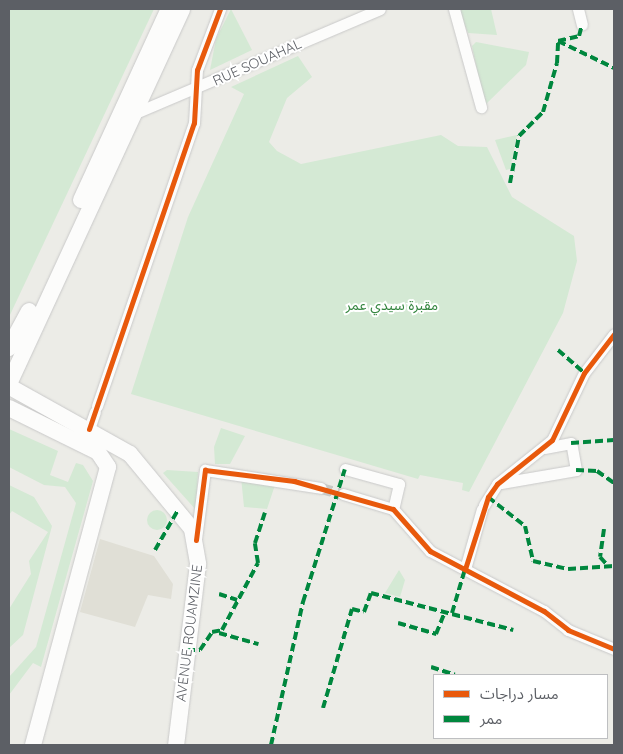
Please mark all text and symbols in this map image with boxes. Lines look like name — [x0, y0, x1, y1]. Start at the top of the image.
street label: RUE SOUAHAL — [210, 35, 304, 89]
park label: مقبرة سيدي عمر — [346, 297, 438, 313]
street label: AVENUE ROUAMZINE — [172, 563, 206, 703]
legend — [433, 674, 608, 739]
text: مسار دراجات — [480, 684, 559, 703]
text: ممر — [480, 709, 503, 728]

